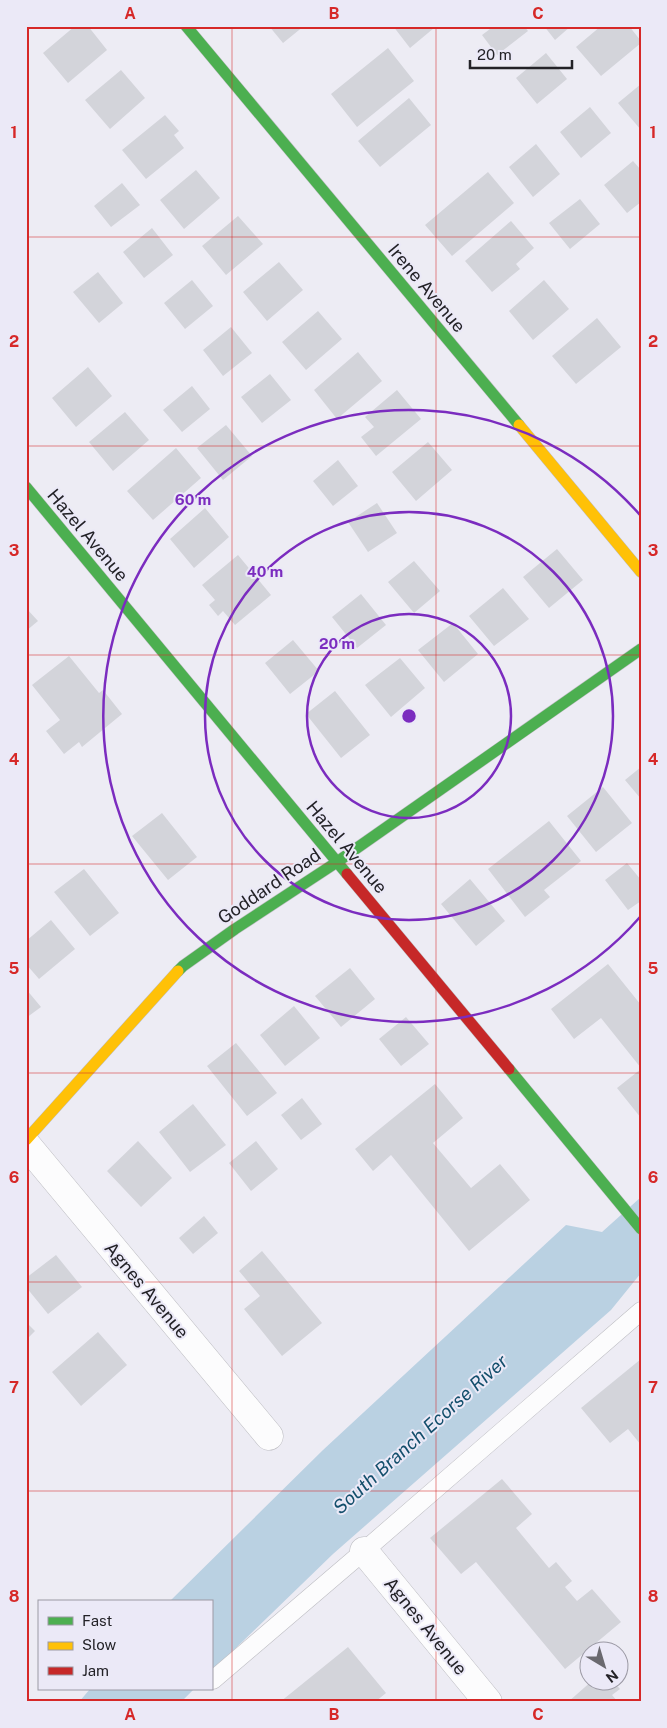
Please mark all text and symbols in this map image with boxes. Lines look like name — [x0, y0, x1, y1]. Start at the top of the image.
text: A — [124, 4, 136, 23]
text: B — [329, 4, 340, 23]
text: C — [532, 4, 544, 23]
scale bar — [470, 38, 572, 70]
text: 20 m — [477, 46, 512, 63]
text: 1 — [11, 123, 17, 142]
text: 1 — [650, 123, 656, 142]
street label: Irene Avenue — [384, 240, 470, 336]
text: 2 — [9, 332, 19, 351]
text: 2 — [648, 332, 658, 351]
street label: Hazel Avenue — [43, 485, 133, 585]
text: 60 m — [175, 491, 211, 508]
text: 3 — [9, 541, 19, 560]
text: 3 — [648, 541, 658, 560]
text: 40 m — [247, 563, 283, 580]
text: 20 m — [319, 635, 355, 652]
centre of rings — [400, 707, 418, 725]
text: 4 — [9, 750, 20, 769]
text: 4 — [648, 750, 659, 769]
street label: Hazel Avenue — [302, 797, 392, 897]
street label: Goddard Road — [214, 844, 324, 928]
text: 5 — [9, 959, 20, 978]
text: 5 — [648, 959, 659, 978]
text: 6 — [9, 1168, 19, 1187]
text: 6 — [648, 1168, 658, 1187]
street label: Agnes Avenue — [101, 1237, 193, 1343]
water label: South Branch Ecorse River — [328, 1349, 512, 1518]
text: 7 — [9, 1378, 19, 1397]
text: 7 — [648, 1378, 658, 1397]
street label: Agnes Avenue — [380, 1573, 472, 1679]
text: 8 — [9, 1587, 20, 1606]
text: 8 — [648, 1587, 659, 1606]
legend — [38, 1600, 212, 1690]
text: Fast — [82, 1612, 112, 1629]
text: Slow — [82, 1636, 117, 1653]
north arrow — [580, 1640, 630, 1690]
text: Jam — [82, 1662, 109, 1679]
text: N — [603, 1667, 621, 1686]
text: A — [124, 1705, 136, 1724]
text: B — [329, 1705, 340, 1724]
text: C — [532, 1705, 544, 1724]

